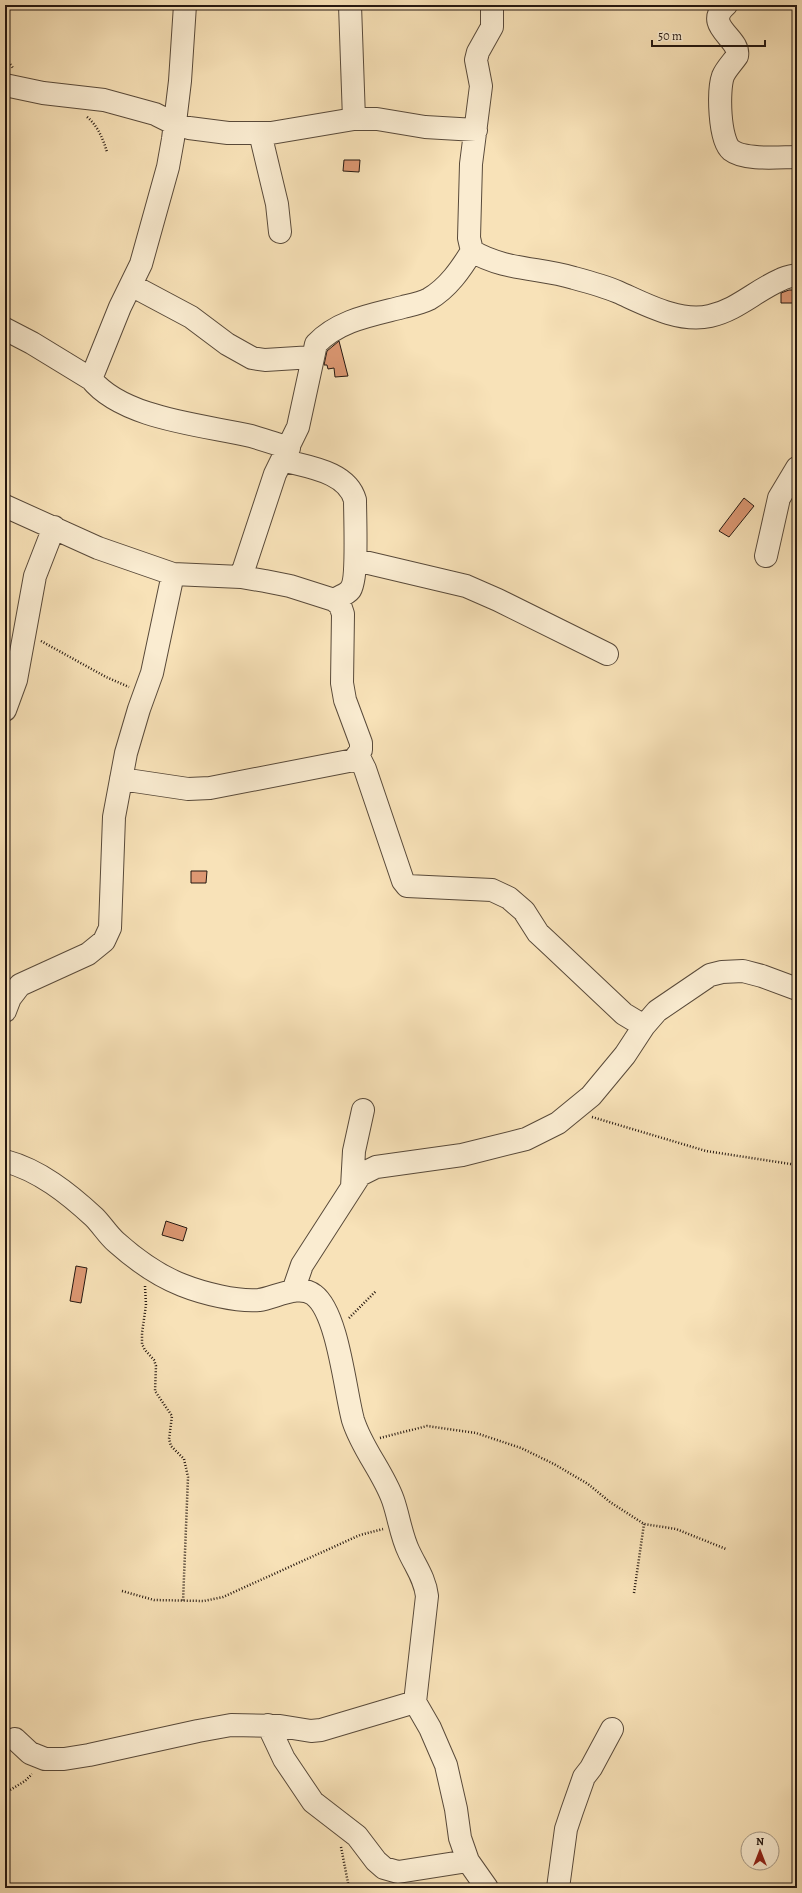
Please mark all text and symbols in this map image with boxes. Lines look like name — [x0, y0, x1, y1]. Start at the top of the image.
scale bar — [652, 22, 765, 48]
text: 50 m — [658, 28, 682, 44]
north arrow — [740, 1831, 780, 1871]
text: N — [756, 1834, 764, 1849]

